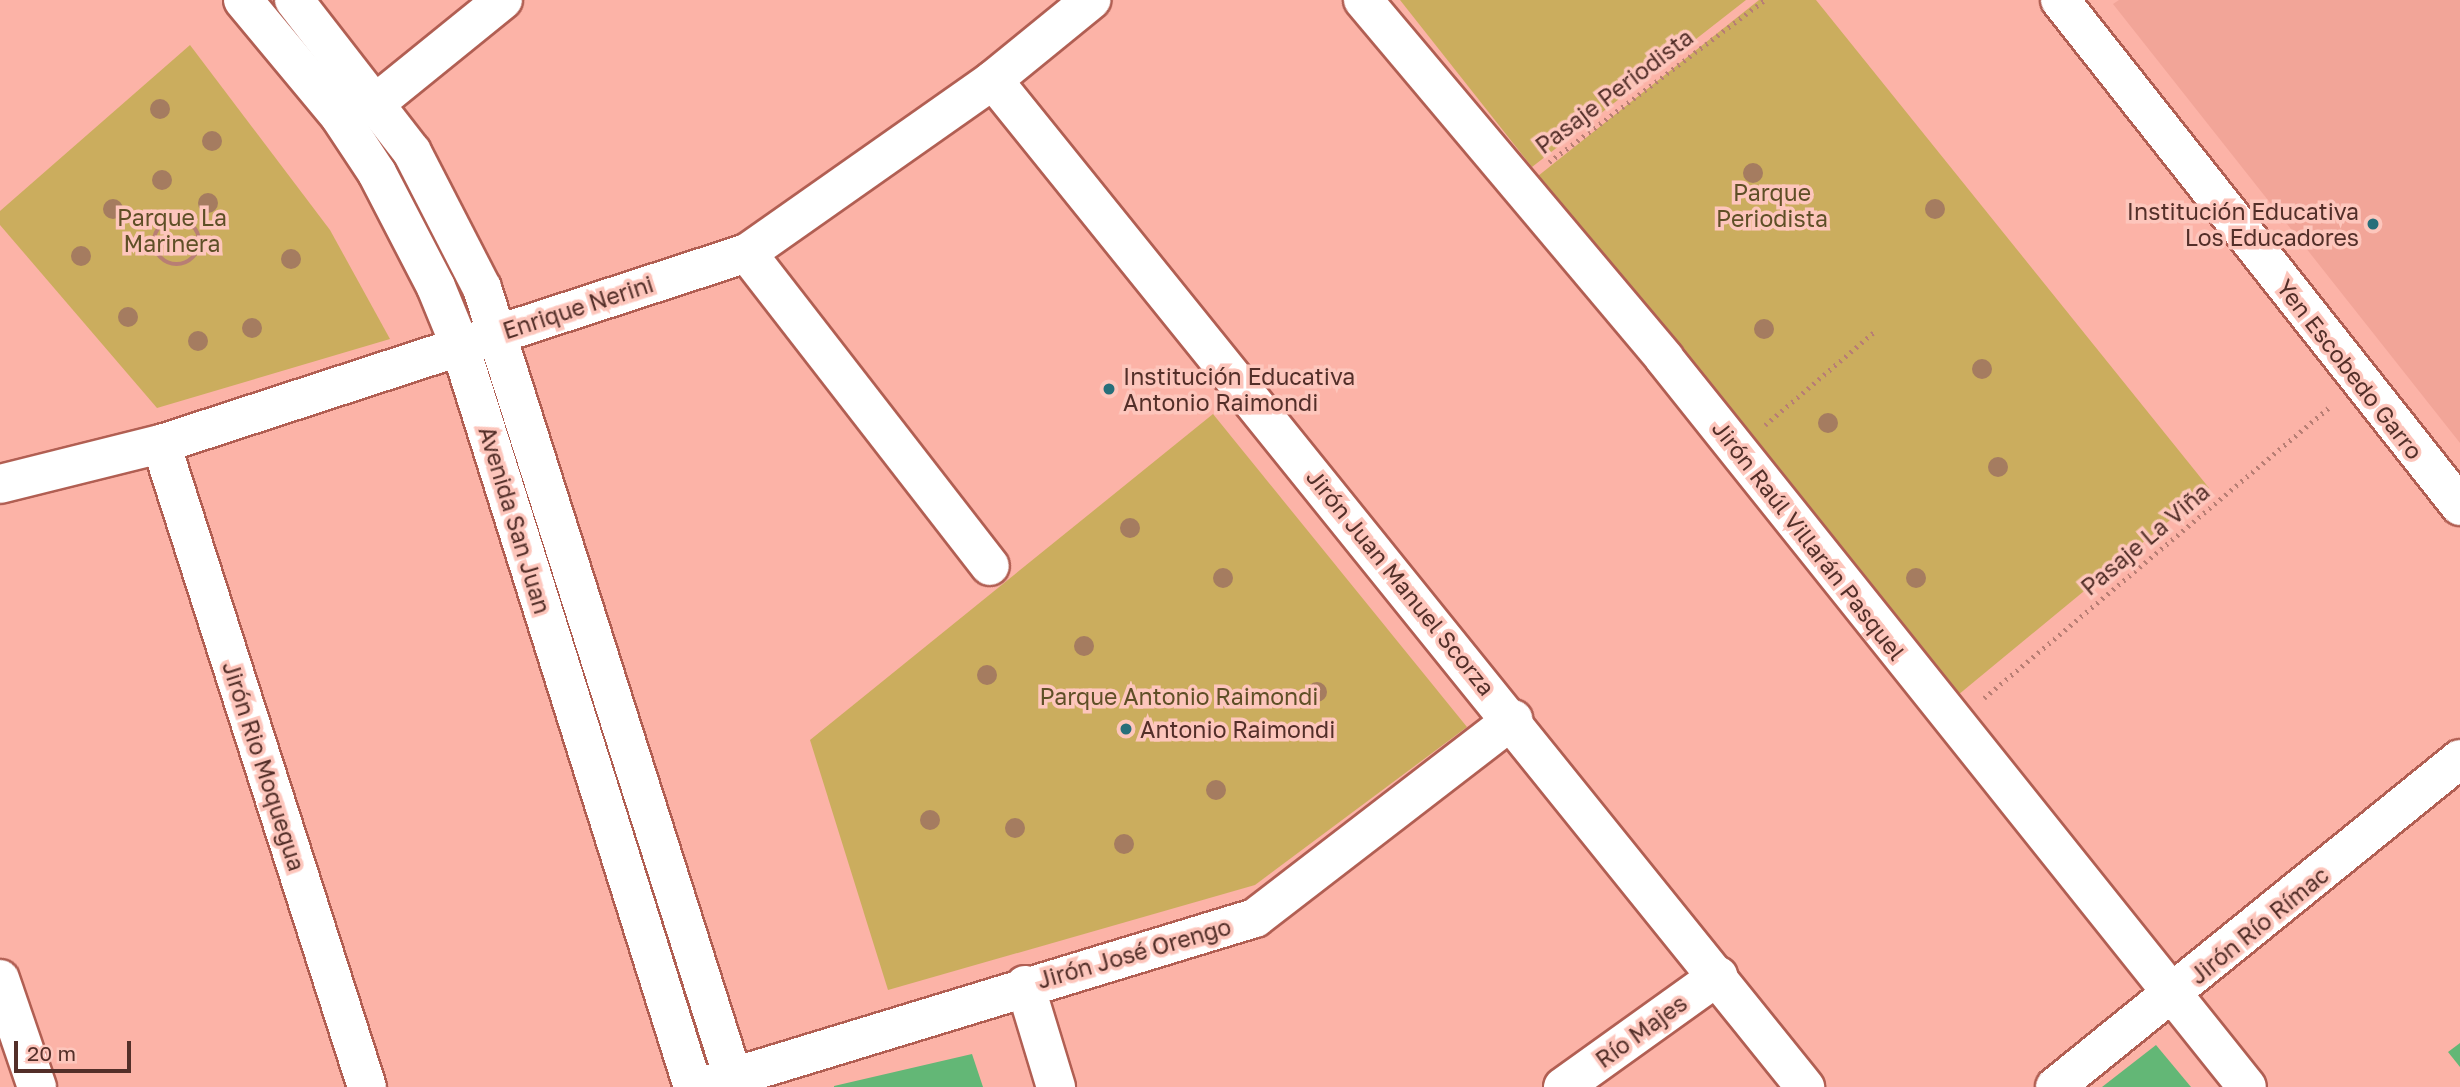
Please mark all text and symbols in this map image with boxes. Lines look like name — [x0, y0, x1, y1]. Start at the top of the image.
street label: Pasaje Periodista — [1530, 23, 1698, 159]
park label: Parque Periodista — [1716, 178, 1828, 232]
place label: Institución Educativa Los Educadores — [2127, 197, 2359, 251]
park label: Parque La Marinera — [117, 203, 227, 257]
marker: Institución Educativa Los Educadores — [2365, 216, 2381, 232]
street label: Enrique Nerini — [499, 270, 657, 344]
street label: Yen Escobedo Garro — [2271, 274, 2429, 464]
place label: Institución Educativa Antonio Raimondi — [1123, 362, 1355, 416]
marker: Institución Educativa Antonio Raimondi — [1101, 381, 1117, 397]
street label: Jirón Raúl Villarán Pasquel — [1707, 415, 1911, 665]
street label: Avenida San Juan — [473, 423, 557, 617]
street label: Jirón Juan Manuel Scorza — [1301, 463, 1501, 701]
street label: Pasaje La Viña — [2075, 477, 2215, 601]
street label: Jirón Rio Moquegua — [217, 658, 311, 874]
park label: Parque Antonio Raimondi — [1039, 682, 1319, 710]
place label: Antonio Raimondi — [1140, 715, 1335, 743]
marker: Antonio Raimondi — [1118, 721, 1134, 737]
street label: Jirón Río Rímac — [2184, 861, 2334, 989]
street label: Jirón José Orengo — [1034, 912, 1234, 994]
street label: Río Majes — [1590, 989, 1692, 1073]
scale bar — [18, 1028, 135, 1072]
text: 20 m — [27, 1040, 76, 1066]

